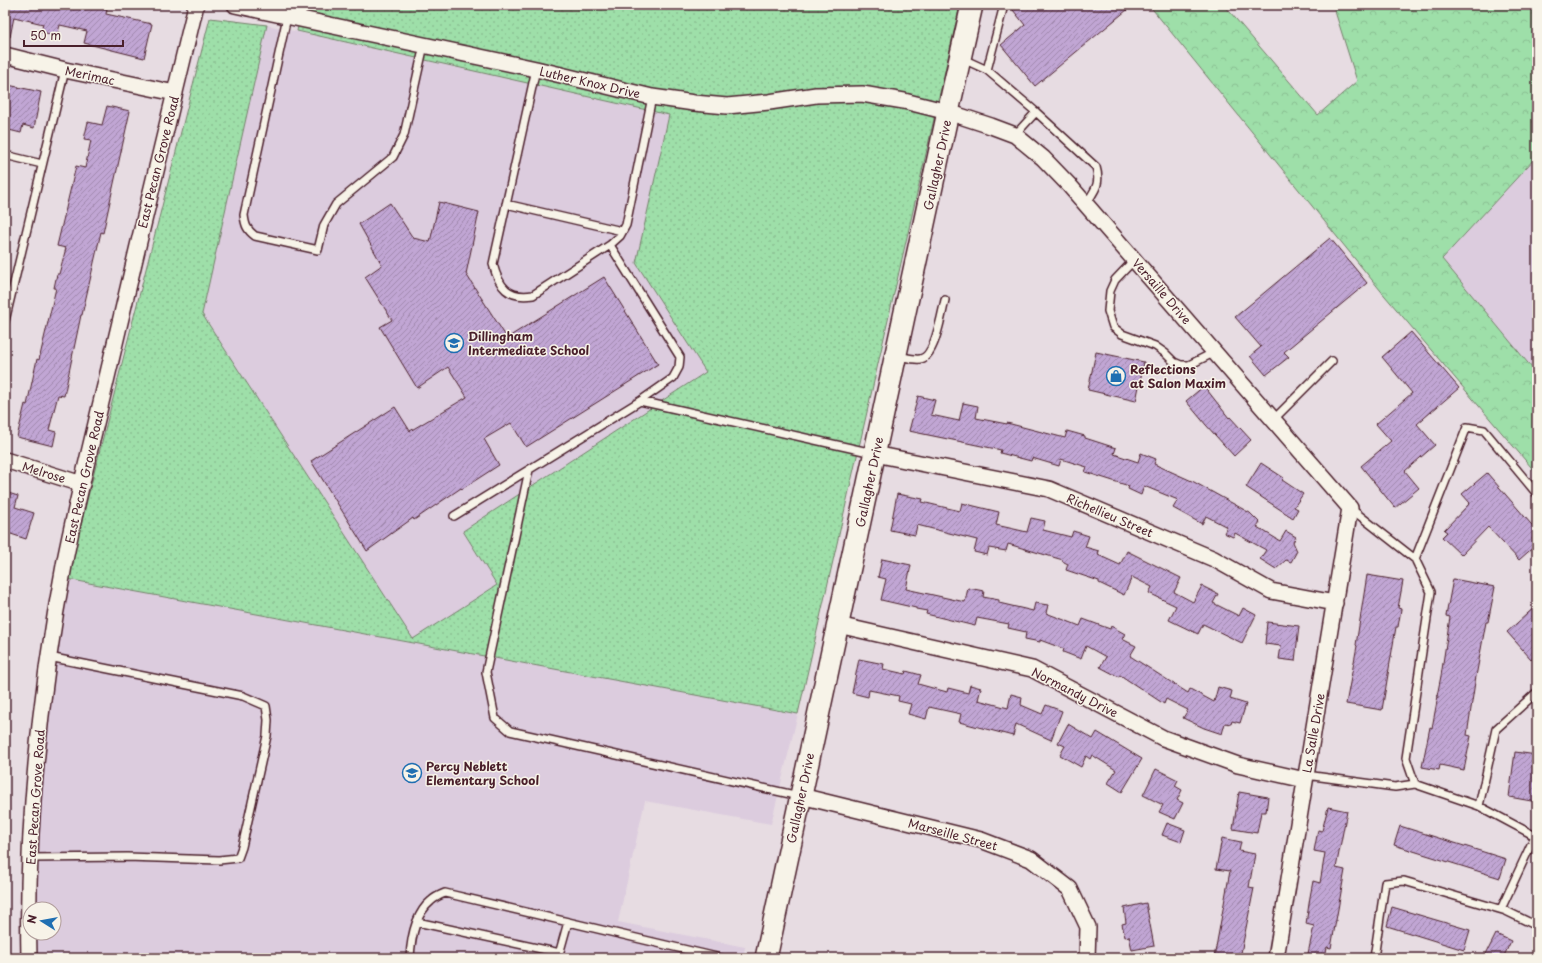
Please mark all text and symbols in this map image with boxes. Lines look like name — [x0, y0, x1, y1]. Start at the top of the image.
scale bar — [24, 22, 123, 48]
text: 50 m — [30, 26, 61, 44]
street label: Merimac — [63, 61, 117, 89]
street label: Luther Knox Drive — [538, 62, 642, 102]
street label: East Pecan Grove Road — [133, 94, 183, 230]
street label: Gallagher Drive — [919, 118, 955, 212]
street label: Versaille Drive — [1128, 254, 1196, 328]
place label: Dillingham Intermediate School — [468, 327, 590, 359]
school or university icon: Dillingham Intermediate School — [443, 332, 465, 354]
place label: Reflections at Salon Maxim — [1130, 360, 1226, 392]
shop icon: Reflections at Salon Maxim — [1105, 365, 1127, 387]
street label: East Pecan Grove Road — [60, 409, 108, 545]
street label: Gallagher Drive — [851, 435, 887, 529]
street label: Melrose — [20, 457, 68, 487]
street label: Richellieu Street — [1064, 489, 1156, 541]
street label: Normandy Drive — [1029, 662, 1121, 722]
street label: La Salle Drive — [1297, 692, 1329, 774]
street label: East Pecan Grove Road — [21, 729, 49, 865]
street label: Gallagher Drive — [782, 751, 818, 845]
place label: Percy Neblett Elementary School — [426, 757, 539, 789]
school or university icon: Percy Neblett Elementary School — [401, 762, 423, 784]
street label: Marseille Street — [906, 813, 1000, 855]
north arrow — [22, 901, 62, 941]
text: N — [23, 913, 41, 925]

